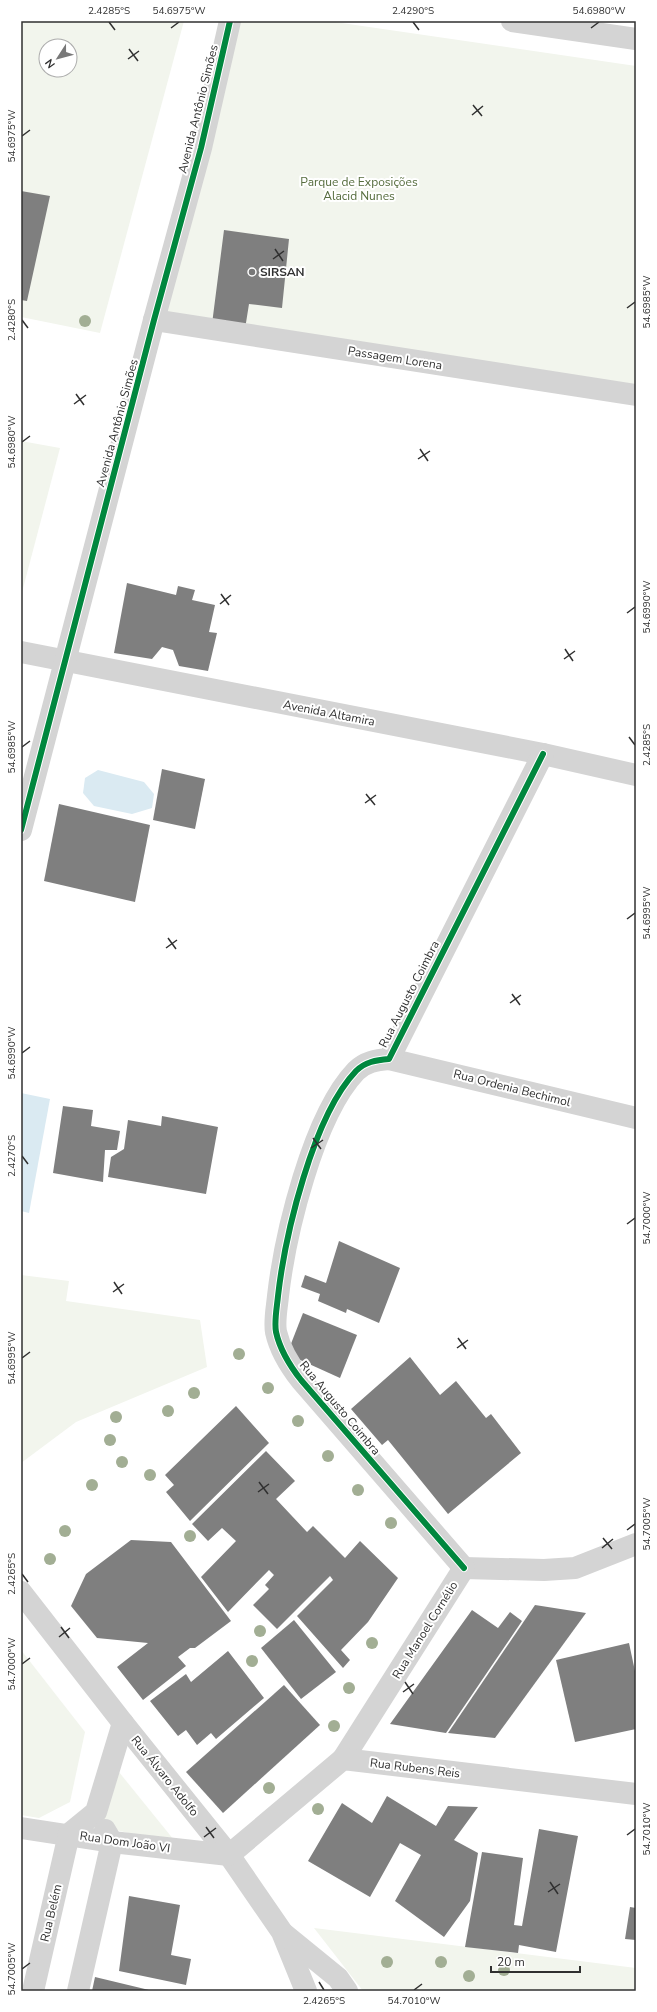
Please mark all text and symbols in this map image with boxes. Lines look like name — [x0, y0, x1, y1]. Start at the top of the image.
text: 2.4285°S — [88, 4, 130, 18]
text: 54.6975°W — [152, 4, 206, 18]
text: 2.4290°S — [392, 4, 434, 18]
text: 54.6980°W — [572, 4, 626, 18]
north arrow — [38, 38, 78, 78]
street label: Avenida Antônio Simões — [174, 43, 222, 175]
text: N — [42, 56, 59, 71]
text: 54.6975°W — [5, 109, 19, 163]
park label: Parque de Exposições Alacid Nunes — [300, 174, 418, 204]
place label: SIRSAN — [260, 264, 305, 280]
marker: SIRSAN — [247, 267, 257, 277]
text: 54.6985°W — [640, 275, 654, 329]
text: 2.4280°S — [5, 299, 19, 341]
street label: Passagem Lorena — [347, 343, 443, 373]
street label: Avenida Antônio Simões — [92, 357, 142, 489]
text: 54.6980°W — [5, 415, 19, 469]
text: 54.6990°W — [640, 580, 654, 634]
street label: Avenida Altamira — [282, 696, 376, 730]
text: 54.6985°W — [5, 720, 19, 774]
text: 2.4285°S — [640, 724, 654, 766]
text: 54.6995°W — [640, 886, 654, 940]
street label: Rua Augusto Coimbra — [375, 938, 443, 1050]
text: 54.6990°W — [5, 1026, 19, 1080]
street label: Rua Ordenia Bechimol — [452, 1066, 573, 1110]
text: 2.4270°S — [5, 1135, 19, 1177]
text: 54.7000°W — [640, 1191, 654, 1245]
text: 54.6995°W — [5, 1331, 19, 1385]
street label: Rua Augusto Coimbra — [296, 1358, 384, 1458]
text: 54.7005°W — [640, 1497, 654, 1551]
text: 2.4265°S — [5, 1553, 19, 1595]
street label: Rua Manoel Cornélio — [388, 1578, 462, 1682]
text: 54.7000°W — [5, 1637, 19, 1691]
street label: Rua Álvaro Adolfo — [128, 1732, 203, 1820]
street label: Rua Rubens Reis — [369, 1755, 461, 1782]
text: 54.7010°W — [640, 1802, 654, 1856]
street label: Rua Dom João VI — [79, 1828, 171, 1856]
street label: Rua Belém — [37, 1883, 65, 1943]
text: 54.7005°W — [5, 1942, 19, 1996]
scale bar — [491, 1948, 580, 1974]
text: 20 m — [497, 1954, 525, 1970]
text: 2.4265°S — [303, 1994, 345, 2008]
text: 54.7010°W — [387, 1994, 441, 2008]

